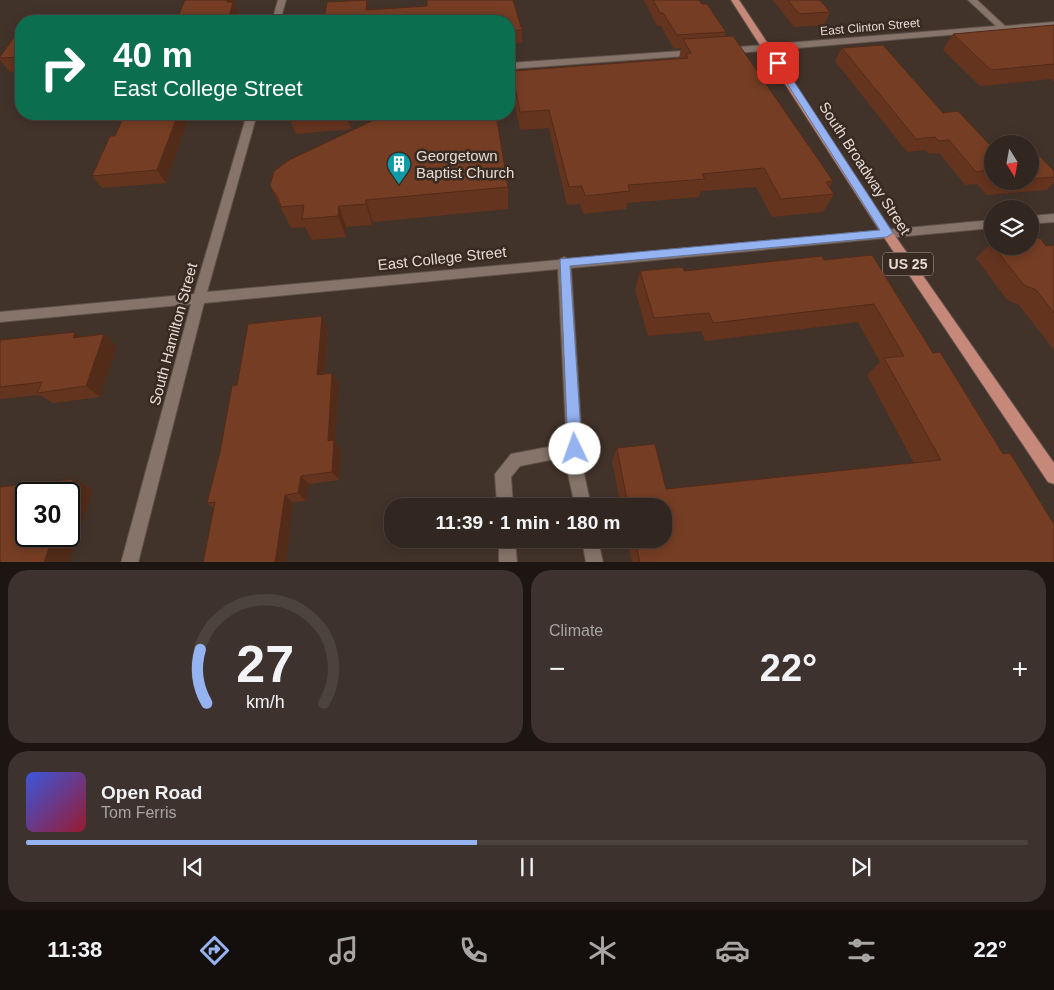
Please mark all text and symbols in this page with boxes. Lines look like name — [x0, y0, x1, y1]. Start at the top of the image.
street label: East Clinton Street — [820, 16, 921, 38]
icon: right — [30, 35, 95, 100]
text: 40 m — [113, 35, 193, 74]
pin — [757, 42, 799, 84]
icon: arrive — [764, 49, 792, 77]
text: East College Street — [113, 76, 303, 101]
street label: South Broadway Street — [816, 99, 915, 238]
north arrow — [984, 135, 1039, 190]
map controls — [984, 135, 1039, 255]
place label: Georgetown Baptist Church — [416, 147, 514, 181]
building icon: Georgetown Baptist Church — [386, 151, 412, 185]
button: layers — [984, 200, 1039, 255]
street label: East College Street — [377, 243, 508, 273]
road number: US 25 — [883, 252, 933, 276]
street label: South Hamilton Street — [146, 260, 200, 407]
position arrow — [548, 422, 600, 474]
speed limit sign: 30 — [15, 482, 80, 547]
text: 11:39 · 1 min · 180 m — [436, 512, 620, 533]
text: Climate — [549, 622, 603, 639]
text: 27 — [237, 635, 294, 693]
text: 22° — [760, 647, 817, 689]
text: − — [549, 653, 565, 684]
text: + — [1012, 653, 1028, 684]
text: km/h — [246, 692, 285, 712]
text: Open Road — [101, 782, 202, 803]
text: Tom Ferris — [101, 804, 177, 821]
icon: previous — [179, 853, 207, 881]
icon: pause — [513, 853, 541, 881]
icon: next — [847, 853, 875, 881]
icon: directions — [197, 933, 232, 968]
icon: music — [326, 933, 361, 968]
icon: phone — [456, 933, 491, 968]
icon: climate — [585, 933, 620, 968]
icon: car — [715, 933, 750, 968]
icon: filters — [844, 933, 879, 968]
text: 11:38 — [47, 937, 102, 962]
text: 22° — [973, 937, 1007, 962]

